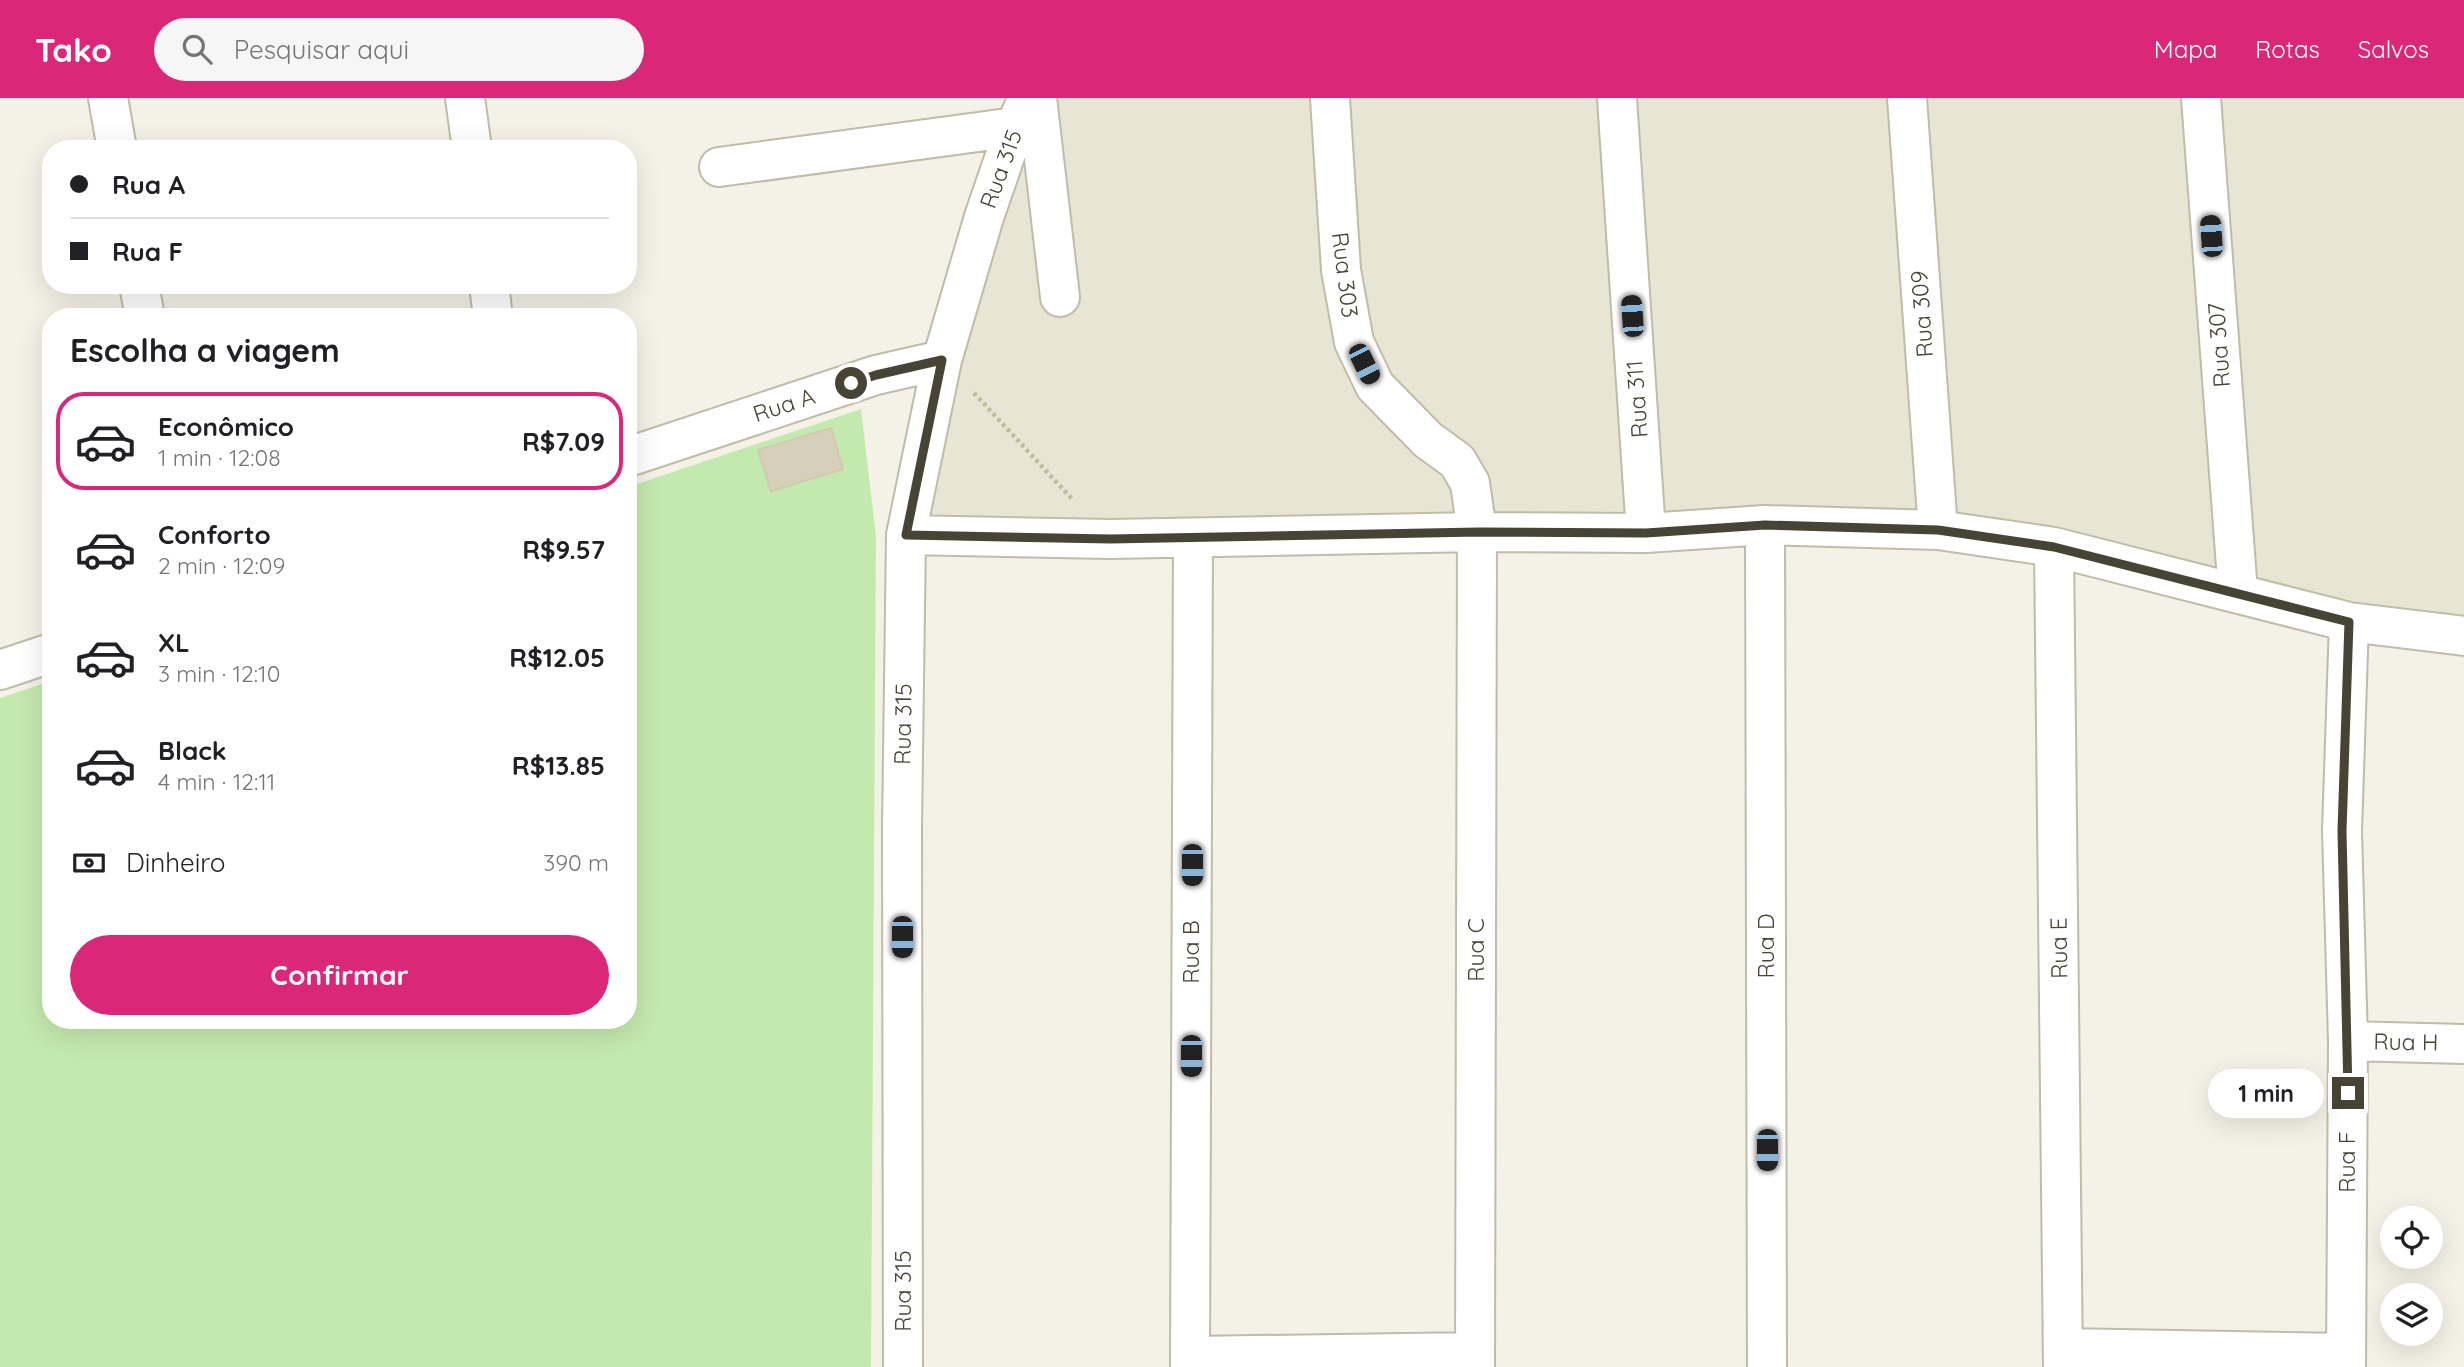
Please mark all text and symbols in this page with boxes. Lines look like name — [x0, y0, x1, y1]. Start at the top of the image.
search box — [154, 18, 644, 81]
text: Tako — [35, 29, 112, 70]
icon: search — [178, 30, 216, 68]
text: Pesquisar aqui — [234, 33, 409, 66]
text: Mapa — [2154, 34, 2217, 64]
text: Rotas — [2255, 34, 2320, 64]
text: Salvos — [2358, 34, 2429, 64]
street label: Rua 315 — [973, 126, 1028, 212]
text: Rua A — [112, 168, 185, 201]
car — [2200, 214, 2223, 258]
street label: Rua 303 — [1326, 230, 1365, 320]
text: Rua F — [112, 235, 183, 268]
street label: Rua 309 — [1904, 270, 1939, 358]
car — [1621, 294, 1644, 338]
street label: Rua 307 — [2201, 302, 2236, 388]
text: Escolha a viagem — [70, 330, 340, 370]
car — [1346, 341, 1383, 387]
street label: Rua 311 — [1619, 359, 1654, 439]
route start — [835, 367, 867, 399]
street label: Rua A — [749, 381, 819, 428]
icon: car — [74, 410, 137, 473]
text: Econômico — [158, 410, 294, 443]
text: R$7.09 — [522, 425, 605, 458]
text: 1 min · 12:08 — [158, 443, 281, 472]
icon: car — [74, 518, 137, 581]
text: Conforto — [158, 518, 271, 551]
text: R$9.57 — [522, 533, 605, 566]
text: 2 min · 12:09 — [158, 551, 285, 580]
icon: car — [74, 626, 137, 689]
text: XL — [158, 626, 190, 659]
text: R$12.05 — [509, 641, 605, 674]
text: 3 min · 12:10 — [158, 659, 280, 688]
street label: Rua 315 — [887, 683, 918, 765]
icon: car — [74, 734, 137, 797]
text: Black — [158, 734, 227, 767]
text: R$13.85 — [512, 749, 605, 782]
text: 4 min · 12:11 — [158, 767, 275, 796]
icon: cash — [70, 844, 108, 882]
car — [1182, 844, 1203, 886]
text: Dinheiro — [126, 846, 225, 879]
text: 390 m — [543, 848, 609, 877]
street label: Rua D — [1751, 913, 1780, 979]
car — [892, 916, 913, 958]
street label: Rua E — [2043, 917, 2074, 979]
street label: Rua C — [1461, 918, 1490, 982]
street label: Rua B — [1176, 920, 1205, 984]
button: Confirmar — [70, 935, 609, 1015]
street label: Rua H — [2373, 1026, 2439, 1057]
car — [1181, 1035, 1202, 1077]
callout: 1 min — [2208, 1068, 2324, 1118]
route end — [2332, 1077, 2364, 1109]
text: 1 min — [2238, 1079, 2294, 1108]
car — [1757, 1129, 1778, 1171]
street label: Rua F — [2332, 1131, 2361, 1193]
map controls — [2380, 1206, 2443, 1346]
button: locate — [2380, 1206, 2443, 1269]
street label: Rua 315 — [888, 1250, 917, 1332]
button: layers — [2380, 1283, 2443, 1346]

